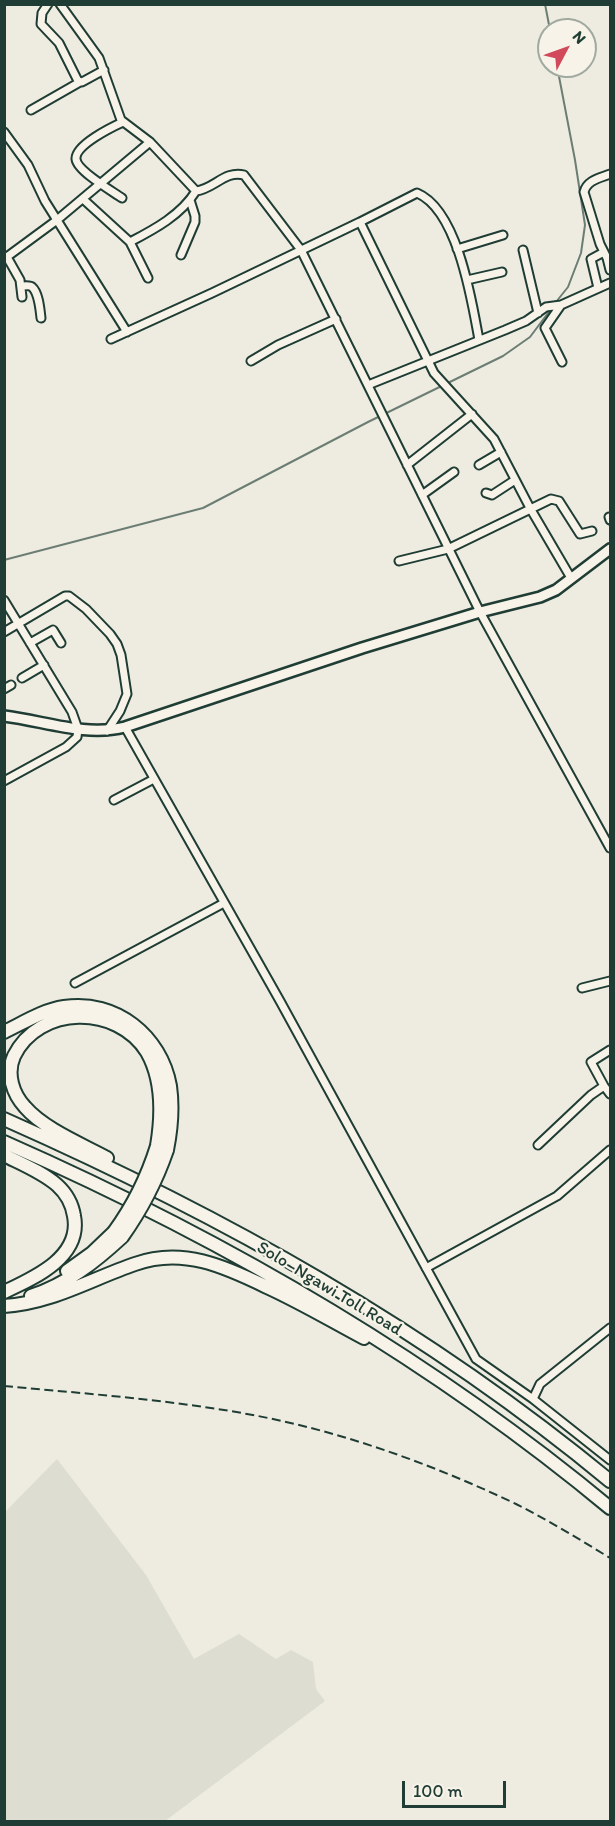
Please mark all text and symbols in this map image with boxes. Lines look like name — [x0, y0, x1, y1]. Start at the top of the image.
north arrow — [537, 18, 597, 78]
text: N — [569, 27, 590, 47]
street label: Solo–Ngawi Toll Road — [252, 1237, 406, 1341]
scale bar — [405, 1769, 508, 1807]
text: 100 m — [413, 1780, 463, 1802]

